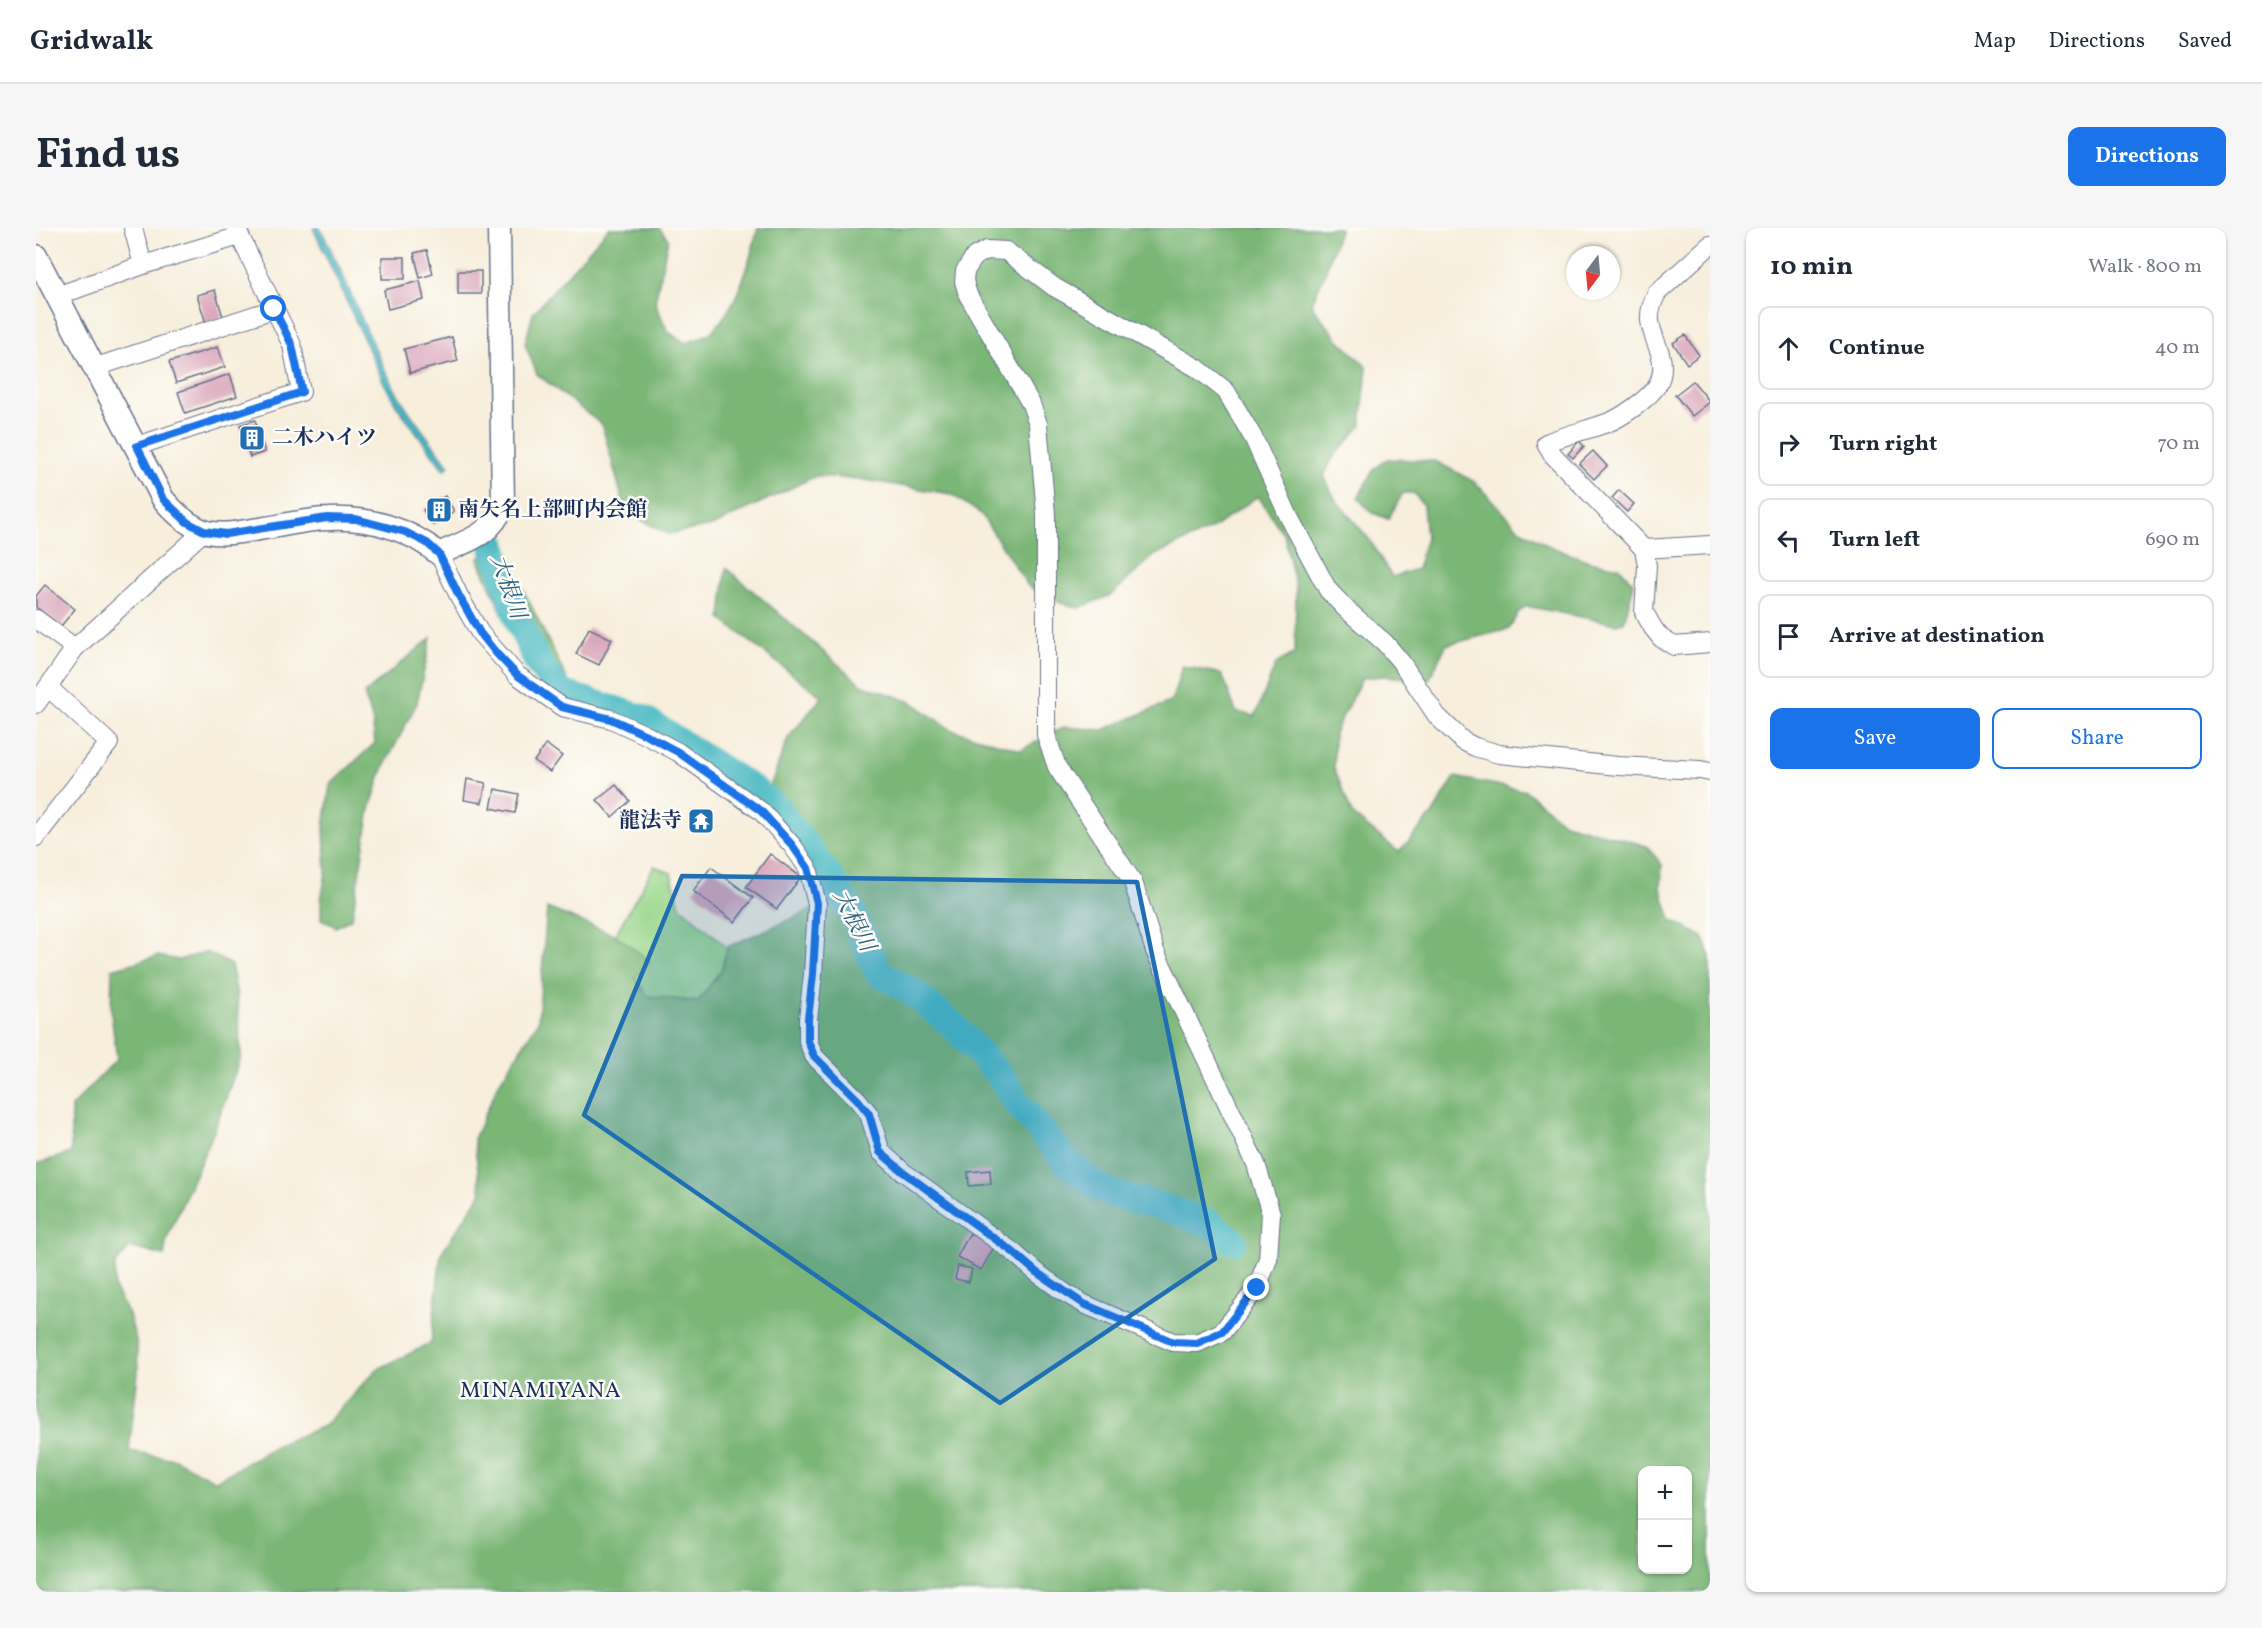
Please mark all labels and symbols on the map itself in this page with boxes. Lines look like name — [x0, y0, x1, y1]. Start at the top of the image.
north arrow — [1566, 246, 1620, 300]
route start — [260, 295, 286, 321]
building icon: 二木ハイツ — [237, 423, 267, 453]
place label: 二木ハイツ — [272, 424, 377, 453]
building icon: 南矢名上部町内会館 — [424, 495, 454, 525]
place label: 南矢名上部町内会館 — [458, 496, 647, 525]
water label: 大根川 — [482, 551, 533, 625]
temple icon: 龍法寺 — [686, 806, 716, 836]
place label: 龍法寺 — [619, 807, 682, 836]
water label: 大根川 — [824, 885, 883, 959]
route end — [1243, 1274, 1269, 1300]
district label: MINAMIYANA — [460, 1376, 622, 1407]

